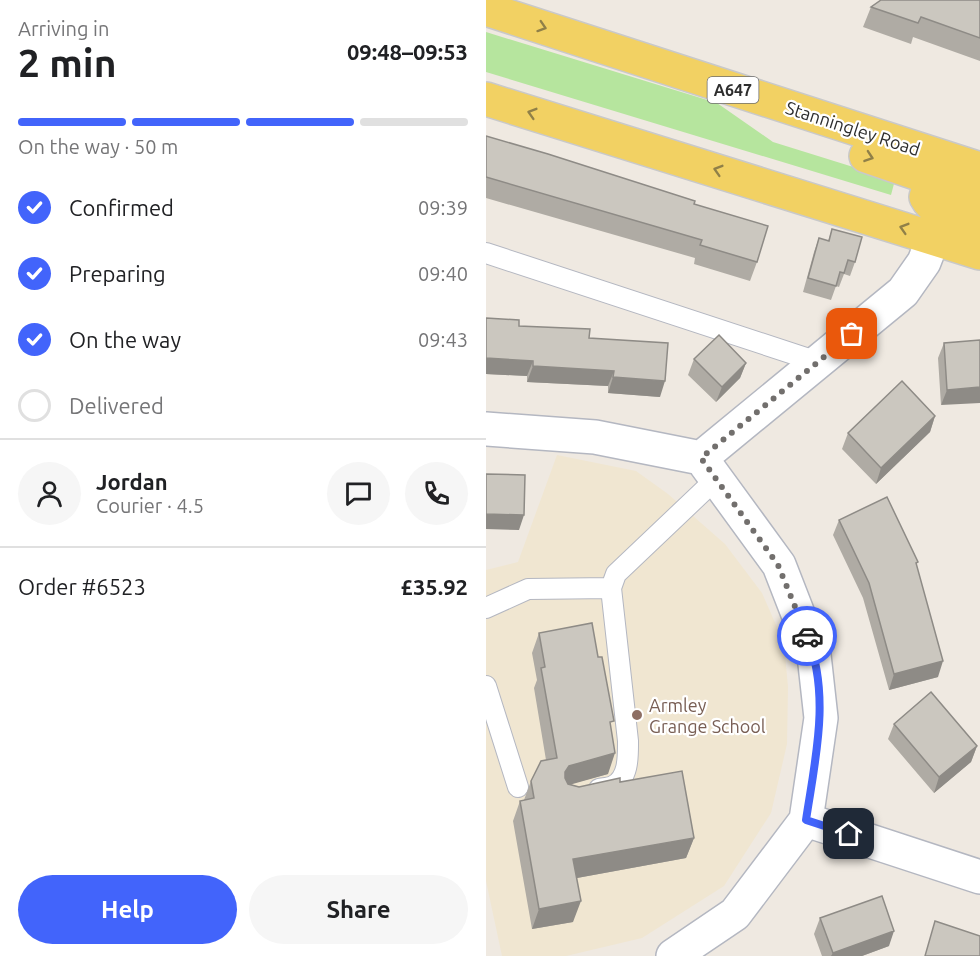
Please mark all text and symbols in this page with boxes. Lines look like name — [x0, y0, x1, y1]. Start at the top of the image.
text: Arriving in — [18, 17, 109, 40]
one-way arrow — [536, 20, 547, 32]
text: 09:48–09:53 — [347, 39, 468, 64]
text: 2 min — [18, 41, 117, 84]
road number: A647 — [708, 77, 758, 103]
street label: Stanningley Road — [783, 97, 923, 159]
one-way arrow — [527, 108, 538, 120]
text: On the way · 50 m — [18, 135, 178, 158]
one-way arrow — [863, 150, 874, 162]
one-way arrow — [713, 165, 724, 177]
icon: check — [18, 191, 51, 224]
text: Confirmed — [69, 195, 174, 220]
text: 09:39 — [418, 196, 468, 219]
one-way arrow — [899, 223, 910, 235]
icon: check — [18, 257, 51, 290]
text: Preparing — [69, 261, 166, 286]
text: 09:40 — [418, 262, 468, 285]
pin — [826, 308, 877, 359]
icon: bag — [835, 317, 868, 350]
icon: check — [18, 323, 51, 356]
text: On the way — [69, 327, 181, 352]
text: 09:43 — [418, 328, 468, 351]
text: Delivered — [69, 393, 164, 418]
button: person — [18, 462, 81, 525]
button: chat — [327, 462, 390, 525]
button: phone — [405, 462, 468, 525]
text: Jordan — [96, 469, 168, 494]
text: Courier · 4.5 — [96, 494, 204, 517]
text: Order #6523 — [18, 574, 146, 599]
text: £35.92 — [401, 574, 468, 599]
courier — [777, 606, 837, 666]
icon: car — [791, 620, 824, 653]
place label: Armley Grange School — [649, 695, 766, 736]
marker: Armley Grange School — [630, 708, 644, 722]
pin — [823, 808, 874, 859]
icon: home — [832, 817, 865, 850]
button: Help — [18, 875, 237, 944]
button: Share — [249, 875, 468, 944]

